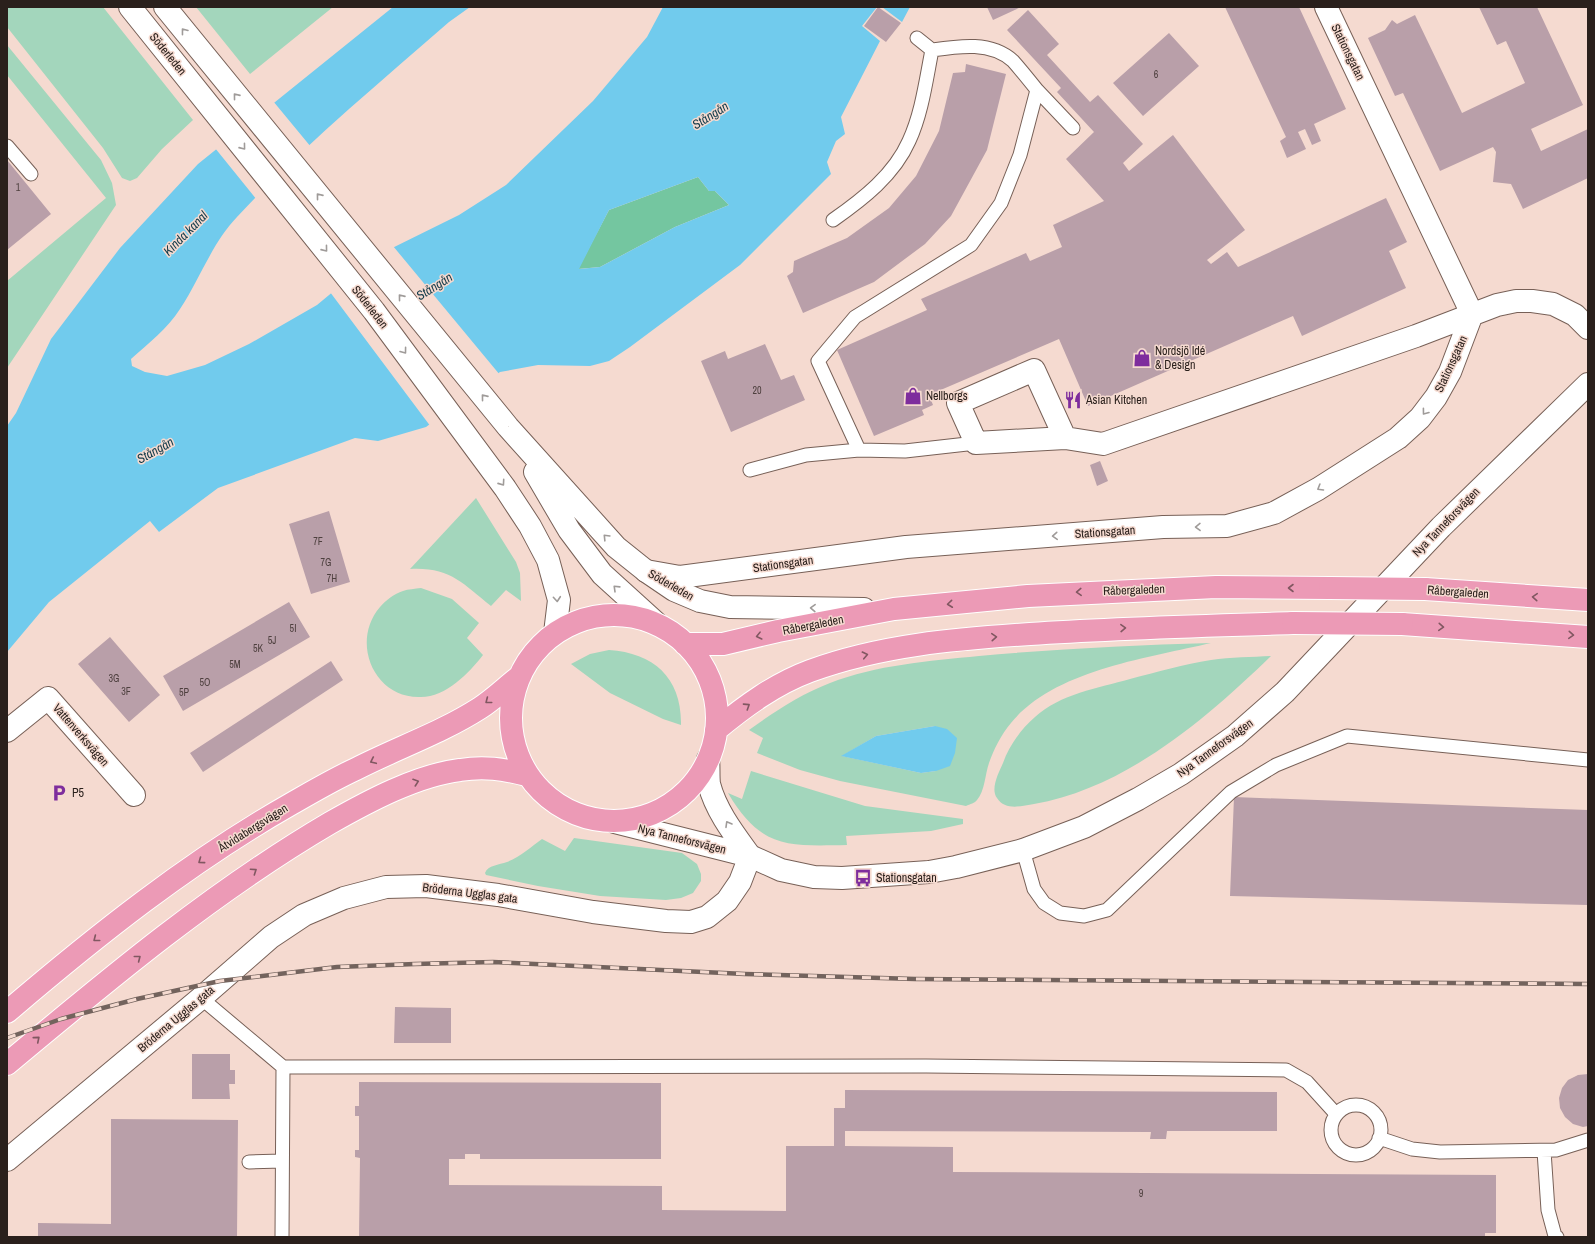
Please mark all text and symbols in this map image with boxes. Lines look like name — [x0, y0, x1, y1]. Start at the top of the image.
street label: Stationsgatan — [1327, 21, 1369, 83]
street label: Söderleden — [146, 29, 190, 79]
one-way arrow — [182, 29, 189, 36]
house number: 6 — [1154, 68, 1159, 81]
one-way arrow — [234, 93, 241, 100]
water label: Stångån — [689, 98, 732, 133]
one-way arrow — [239, 143, 246, 150]
house number: 1 — [16, 181, 21, 194]
one-way arrow — [316, 194, 323, 201]
water label: Kinda kanal — [159, 207, 212, 259]
one-way arrow — [320, 244, 327, 251]
water label: Stångån — [413, 269, 456, 304]
street label: Söderleden — [348, 282, 392, 332]
one-way arrow — [399, 294, 406, 301]
street label: Stationsgatan — [1431, 333, 1471, 395]
place label: Nordsjö Idé & Design — [1155, 343, 1205, 373]
one-way arrow — [400, 347, 407, 354]
shop icon: Nordsjö Idé & Design — [1132, 348, 1152, 368]
house number: 20 — [752, 384, 762, 397]
shop icon: Nellborgs — [903, 386, 923, 406]
place label: Nellborgs — [926, 388, 968, 404]
restaurant icon: Asian Kitchen — [1063, 390, 1083, 410]
place label: Asian Kitchen — [1085, 392, 1147, 408]
one-way arrow — [481, 395, 488, 402]
one-way arrow — [1423, 407, 1430, 414]
water label: Stångån — [134, 433, 177, 467]
one-way arrow — [497, 479, 505, 486]
one-way arrow — [1317, 483, 1324, 490]
street label: Nya Tanneforsvägen — [1409, 484, 1483, 560]
street label: Stationsgatan — [1074, 522, 1136, 542]
one-way arrow — [1195, 522, 1201, 531]
one-way arrow — [1052, 531, 1058, 540]
one-way arrow — [604, 534, 611, 541]
house number: 7F — [313, 535, 323, 548]
street label: Stationsgatan — [752, 552, 814, 576]
house number: 7G — [321, 556, 331, 569]
street label: Söderleden — [645, 565, 697, 605]
house number: 7H — [327, 572, 337, 585]
street label: Råbergaleden — [1103, 581, 1165, 599]
street label: Råbergaleden — [1427, 582, 1489, 602]
one-way arrow — [1288, 584, 1294, 592]
one-way arrow — [613, 585, 621, 593]
one-way arrow — [1076, 588, 1082, 597]
one-way arrow — [1532, 592, 1538, 601]
one-way arrow — [553, 595, 562, 602]
one-way arrow — [947, 599, 953, 608]
one-way arrow — [810, 604, 816, 613]
street label: Råbergaleden — [781, 611, 845, 639]
house number: 5I — [290, 622, 296, 635]
one-way arrow — [1438, 622, 1444, 631]
one-way arrow — [1120, 624, 1126, 632]
one-way arrow — [756, 631, 762, 639]
one-way arrow — [1568, 631, 1574, 640]
one-way arrow — [991, 632, 997, 641]
house number: 5J — [268, 634, 276, 647]
house number: 5K — [253, 642, 264, 655]
one-way arrow — [862, 651, 868, 659]
house number: 5M — [229, 658, 241, 671]
house number: 3G — [109, 672, 119, 685]
house number: 5O — [200, 676, 210, 689]
house number: 3F — [121, 685, 131, 698]
house number: 5P — [179, 686, 190, 699]
one-way arrow — [486, 697, 493, 704]
street label: Vattenverksvägen — [49, 700, 113, 770]
one-way arrow — [742, 704, 749, 711]
street label: Nya Tanneforsvägen — [1174, 715, 1256, 781]
one-way arrow — [370, 756, 377, 764]
one-way arrow — [412, 778, 419, 787]
parking icon: P5 — [49, 783, 69, 803]
place label: P5 — [72, 785, 85, 801]
street label: Åtvidabergsvägen — [214, 800, 291, 856]
street label: Nya Tanneforsvägen — [636, 820, 728, 858]
one-way arrow — [725, 821, 732, 828]
one-way arrow — [198, 856, 205, 863]
bus stop icon: Stationsgatan — [853, 868, 873, 888]
one-way arrow — [249, 869, 256, 876]
place label: Stationsgatan — [876, 870, 937, 886]
street label: Bröderna Ugglas gata — [422, 879, 519, 907]
one-way arrow — [94, 934, 101, 941]
one-way arrow — [134, 956, 141, 963]
street label: Bröderna Ugglas gata — [134, 982, 218, 1056]
one-way arrow — [32, 1037, 40, 1044]
house number: 9 — [1139, 1187, 1144, 1200]

